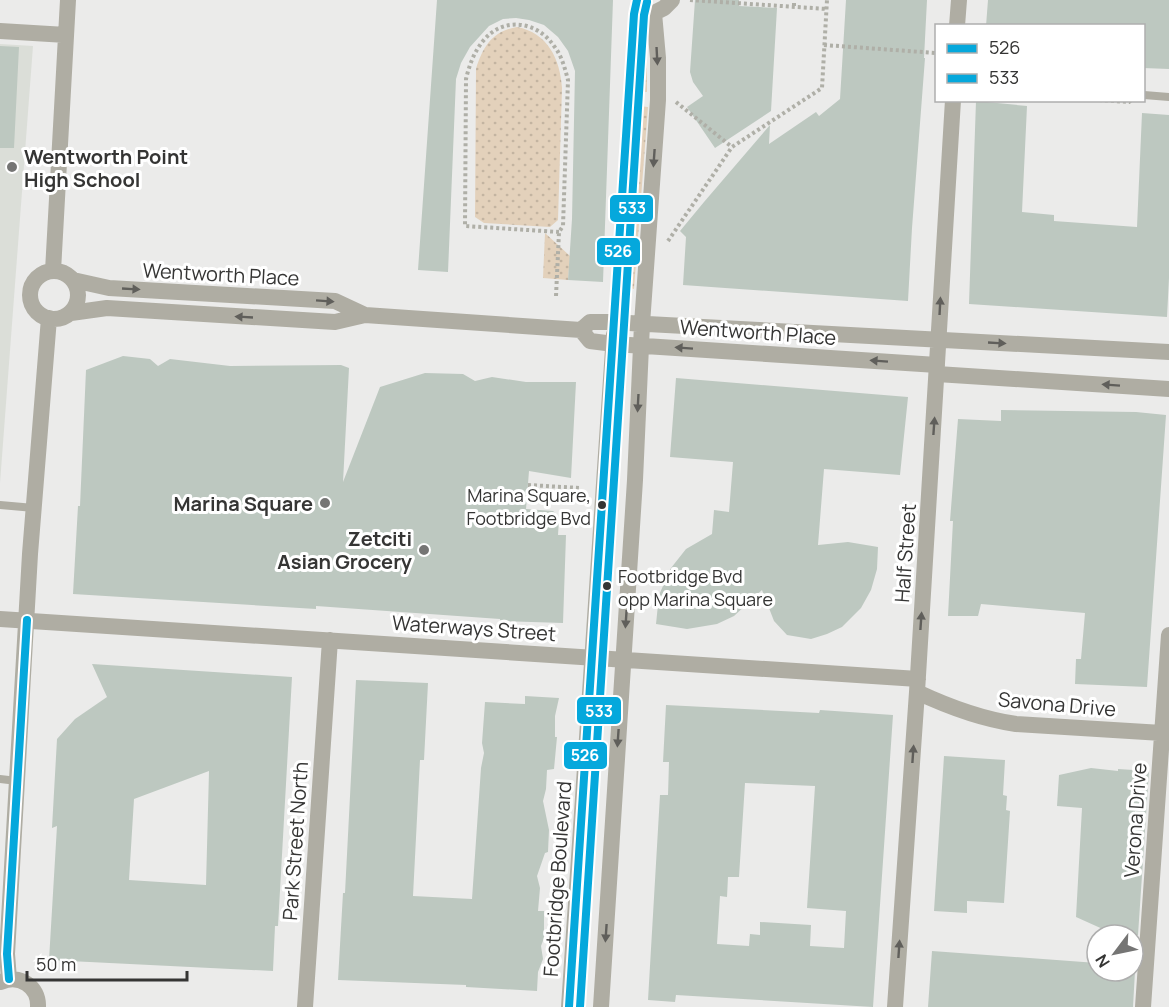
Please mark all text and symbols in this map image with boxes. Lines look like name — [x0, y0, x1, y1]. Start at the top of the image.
legend — [935, 24, 1145, 102]
text: 526 — [989, 35, 1020, 59]
one-way arrow — [653, 47, 662, 66]
text: 533 — [989, 65, 1019, 89]
place label: Wentworth Point High School — [24, 143, 188, 193]
one-way arrow — [649, 149, 659, 168]
marker: Wentworth Point High School — [5, 160, 19, 174]
line badge: 533 — [609, 194, 654, 223]
text: 533 — [618, 197, 646, 219]
line badge: 526 — [596, 237, 641, 266]
text: 526 — [604, 240, 632, 262]
street label: Wentworth Place — [142, 256, 300, 292]
one-way arrow — [121, 285, 140, 294]
one-way arrow — [316, 296, 335, 306]
one-way arrow — [936, 297, 945, 316]
one-way arrow — [235, 312, 254, 321]
street label: Wentworth Place — [679, 313, 837, 351]
one-way arrow — [987, 339, 1006, 348]
one-way arrow — [675, 343, 694, 353]
one-way arrow — [869, 356, 888, 366]
one-way arrow — [1101, 380, 1120, 390]
one-way arrow — [634, 394, 643, 413]
one-way arrow — [929, 417, 938, 436]
place label: Marina Square, Footbridge Bvd — [466, 483, 591, 530]
place label: Marina Square — [173, 490, 313, 517]
marker: Marina Square — [318, 496, 332, 510]
marker: Marina Square, Footbridge Bvd — [596, 499, 608, 511]
street label: Half Street — [888, 503, 922, 603]
place label: Zetciti Asian Grocery — [277, 525, 413, 575]
marker: Zetciti Asian Grocery — [417, 543, 431, 557]
place label: Footbridge Bvd opp Marina Square — [618, 564, 773, 611]
marker: Footbridge Bvd opp Marina Square — [601, 580, 613, 592]
street label: Waterways Street — [391, 609, 557, 647]
one-way arrow — [621, 610, 630, 629]
one-way arrow — [917, 611, 926, 630]
street label: Savona Drive — [997, 685, 1117, 723]
line badge: 533 — [576, 696, 622, 725]
text: 533 — [585, 700, 613, 722]
one-way arrow — [613, 728, 623, 747]
line badge: 526 — [563, 741, 608, 770]
text: 526 — [571, 744, 599, 766]
one-way arrow — [908, 745, 917, 764]
street label: Park Street North — [276, 761, 314, 921]
street label: Verona Drive — [1118, 762, 1152, 878]
street label: Footbridge Boulevard — [537, 780, 577, 978]
one-way arrow — [601, 923, 610, 942]
north arrow — [1085, 923, 1145, 983]
one-way arrow — [894, 939, 904, 958]
scale bar — [27, 944, 188, 982]
text: N — [1090, 950, 1115, 972]
text: 50 m — [36, 952, 76, 976]

